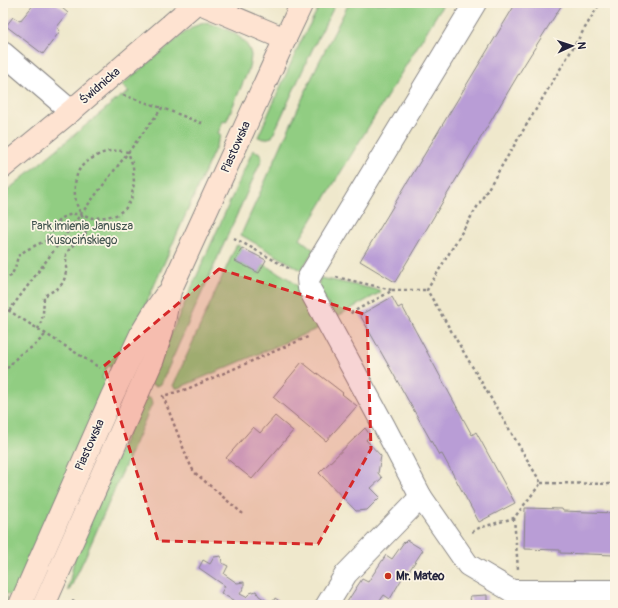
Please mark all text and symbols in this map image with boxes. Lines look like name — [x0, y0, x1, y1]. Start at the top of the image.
north arrow — [552, 26, 592, 66]
text: N — [575, 41, 588, 50]
street label: Świdnicka — [76, 63, 124, 108]
street label: Piastowska — [218, 118, 254, 175]
park label: Park imienia Janusza Kusocińskiego — [31, 219, 133, 248]
street label: Piastowska — [72, 416, 108, 473]
place label: Mr. Mateo — [396, 569, 445, 584]
marker: Mr. Mateo — [383, 571, 393, 581]

